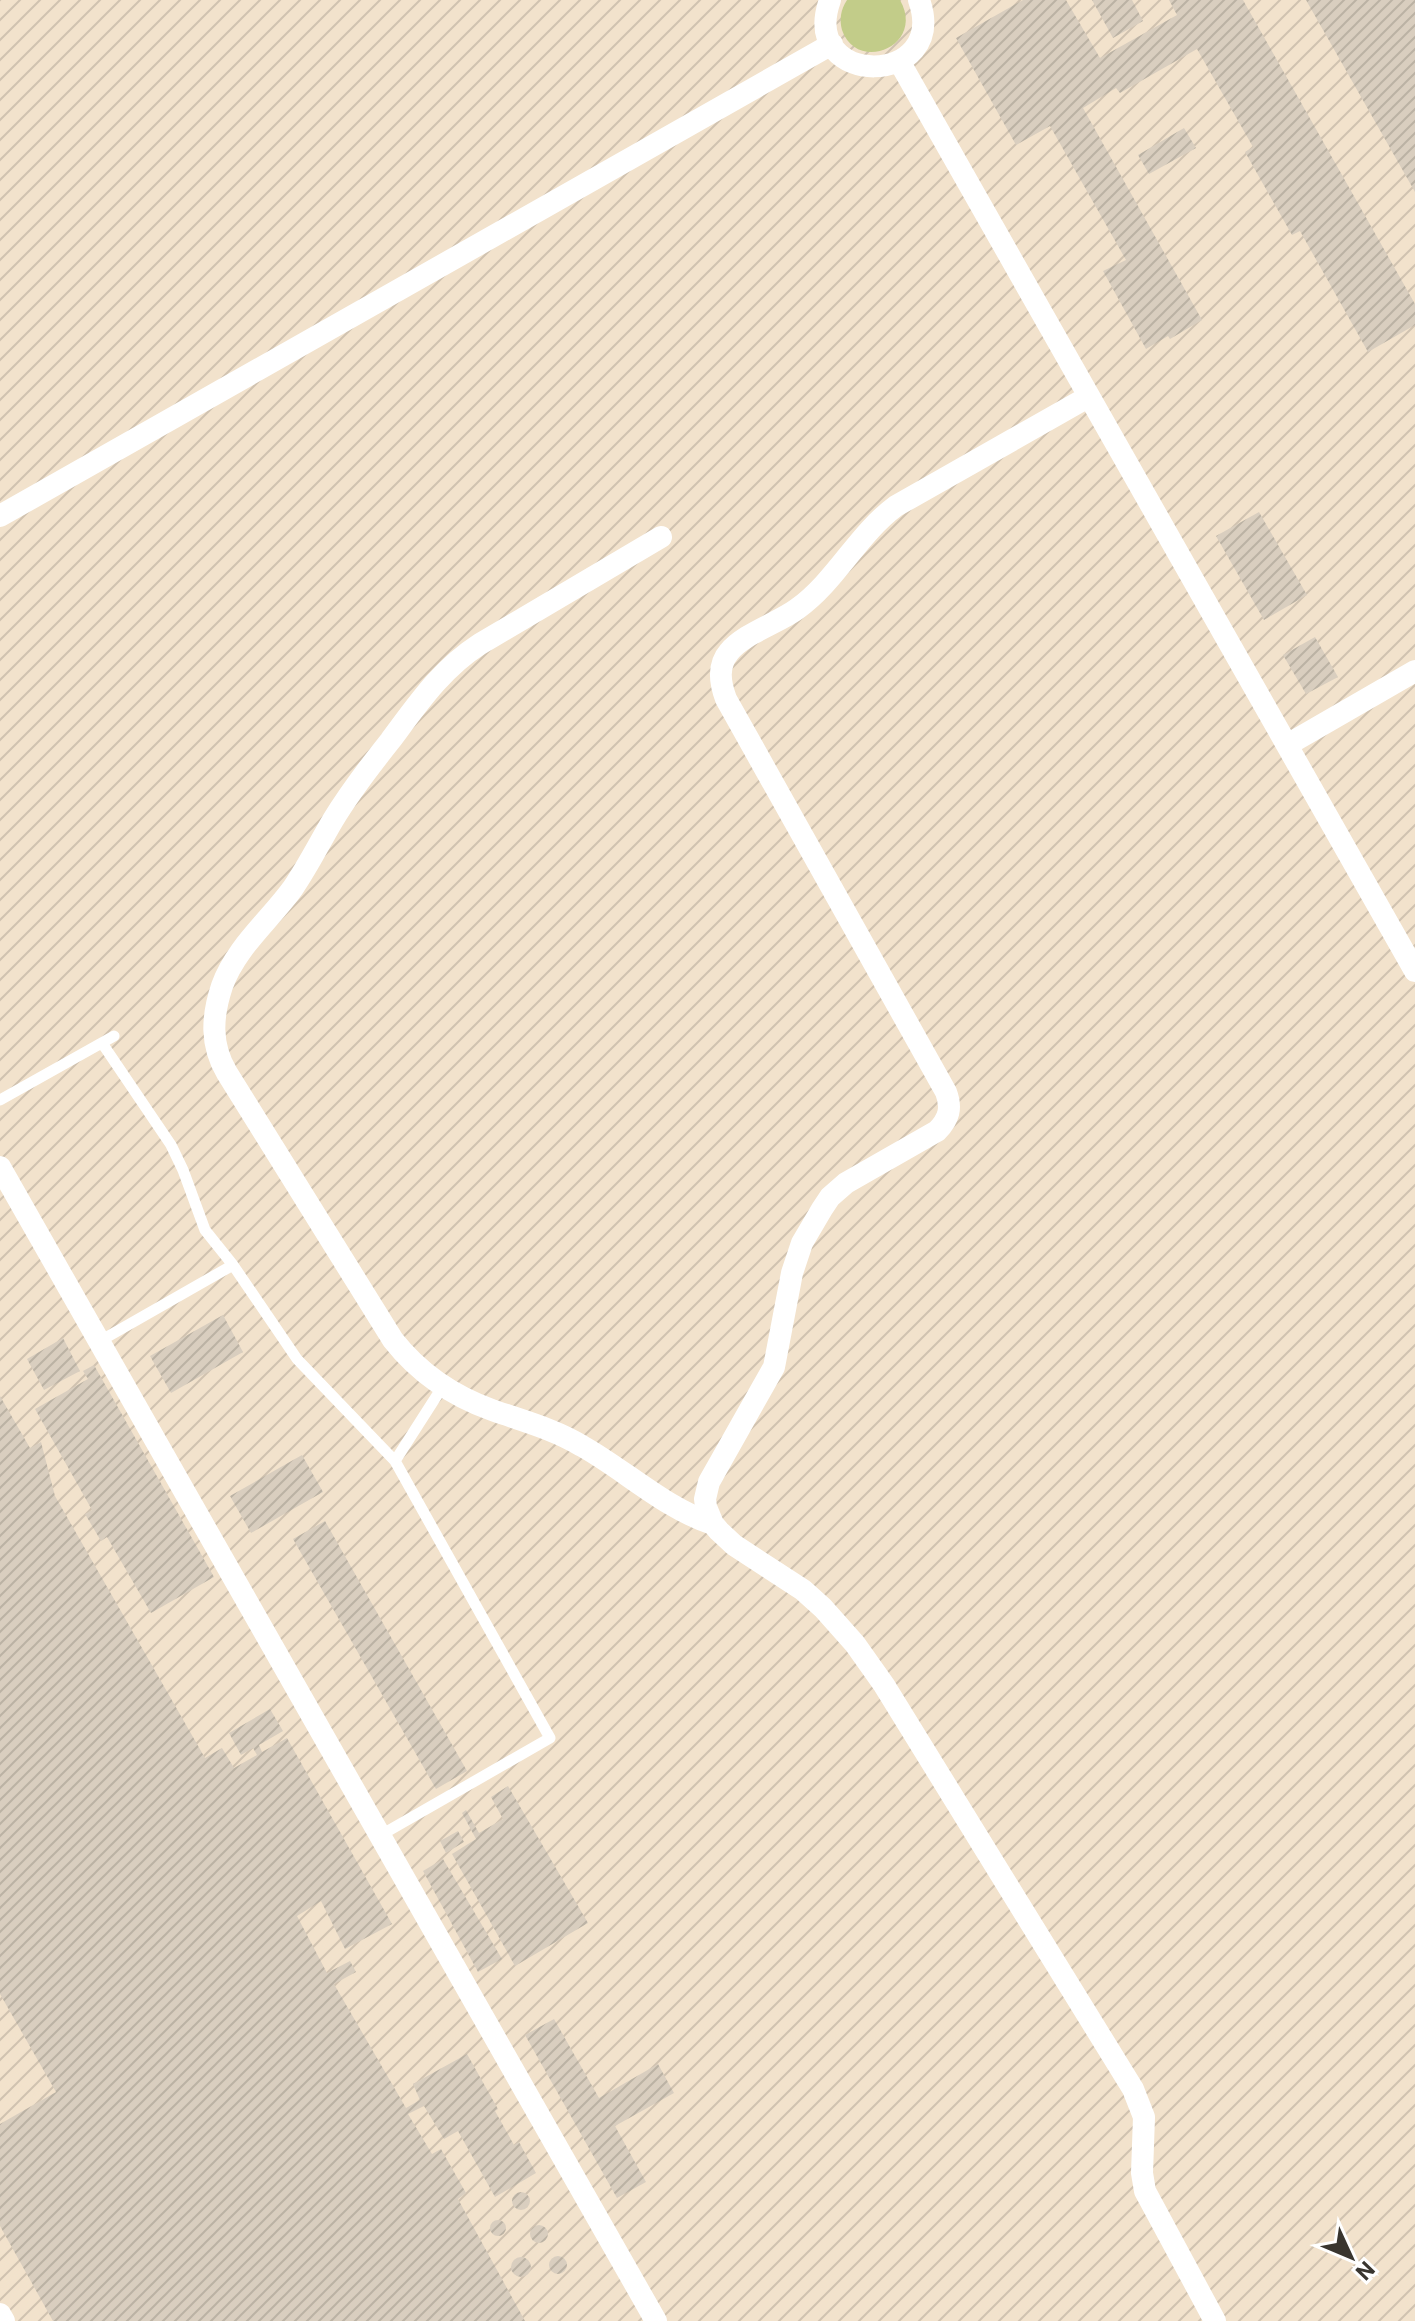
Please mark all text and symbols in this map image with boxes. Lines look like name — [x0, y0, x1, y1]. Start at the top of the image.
north arrow — [1311, 2217, 1391, 2297]
text: N — [1351, 2256, 1379, 2285]

